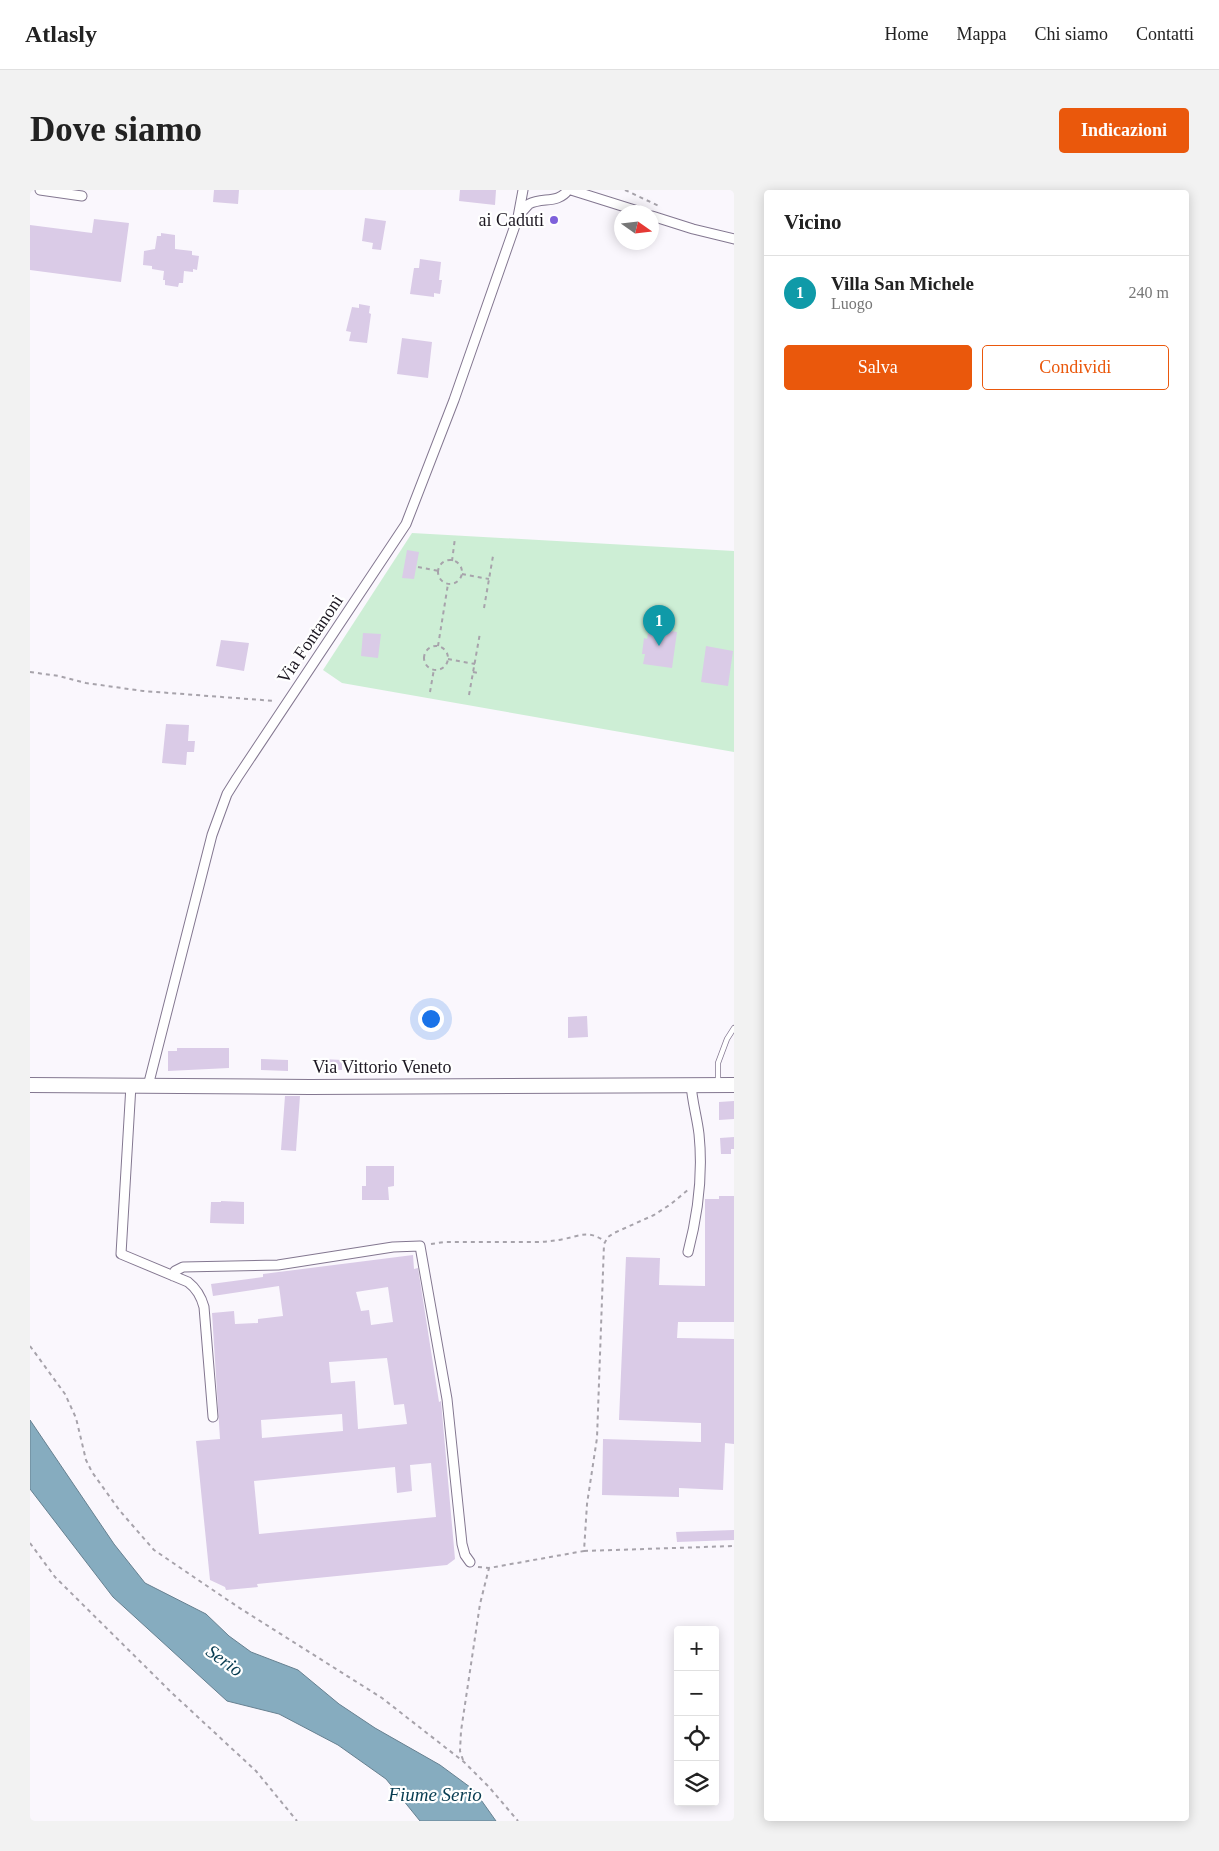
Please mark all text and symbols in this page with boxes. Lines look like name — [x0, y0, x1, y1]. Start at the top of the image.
text: Atlasly — [25, 21, 97, 47]
text: Home — [885, 24, 929, 44]
text: Mappa — [957, 24, 1006, 44]
text: Chi siamo — [1034, 24, 1108, 44]
text: Contatti — [1136, 24, 1194, 44]
button: Indicazioni — [1059, 108, 1189, 153]
text: Dove siamo — [30, 110, 202, 149]
north arrow — [614, 205, 659, 250]
place label: ai Caduti — [479, 210, 544, 230]
text: Vicino — [784, 210, 842, 234]
marker: ai Caduti — [548, 214, 560, 226]
text: Villa San Michele — [831, 273, 974, 294]
text: 1 — [796, 284, 804, 301]
text: 240 m — [1129, 284, 1169, 301]
text: Luogo — [831, 295, 873, 312]
button: Salva — [784, 345, 972, 390]
button: Condividi — [982, 345, 1169, 390]
street label: Via Fontanoni — [273, 591, 347, 687]
pin: 1 — [643, 605, 675, 646]
your location — [418, 1006, 444, 1032]
street label: Via Vittorio Veneto — [312, 1057, 452, 1077]
map controls — [674, 1626, 719, 1806]
button: + — [674, 1626, 719, 1671]
water label: Serio — [202, 1640, 247, 1681]
button: − — [674, 1671, 719, 1716]
button: locate — [674, 1716, 719, 1761]
button: layers — [674, 1761, 719, 1806]
water label: Fiume Serio — [387, 1784, 482, 1805]

